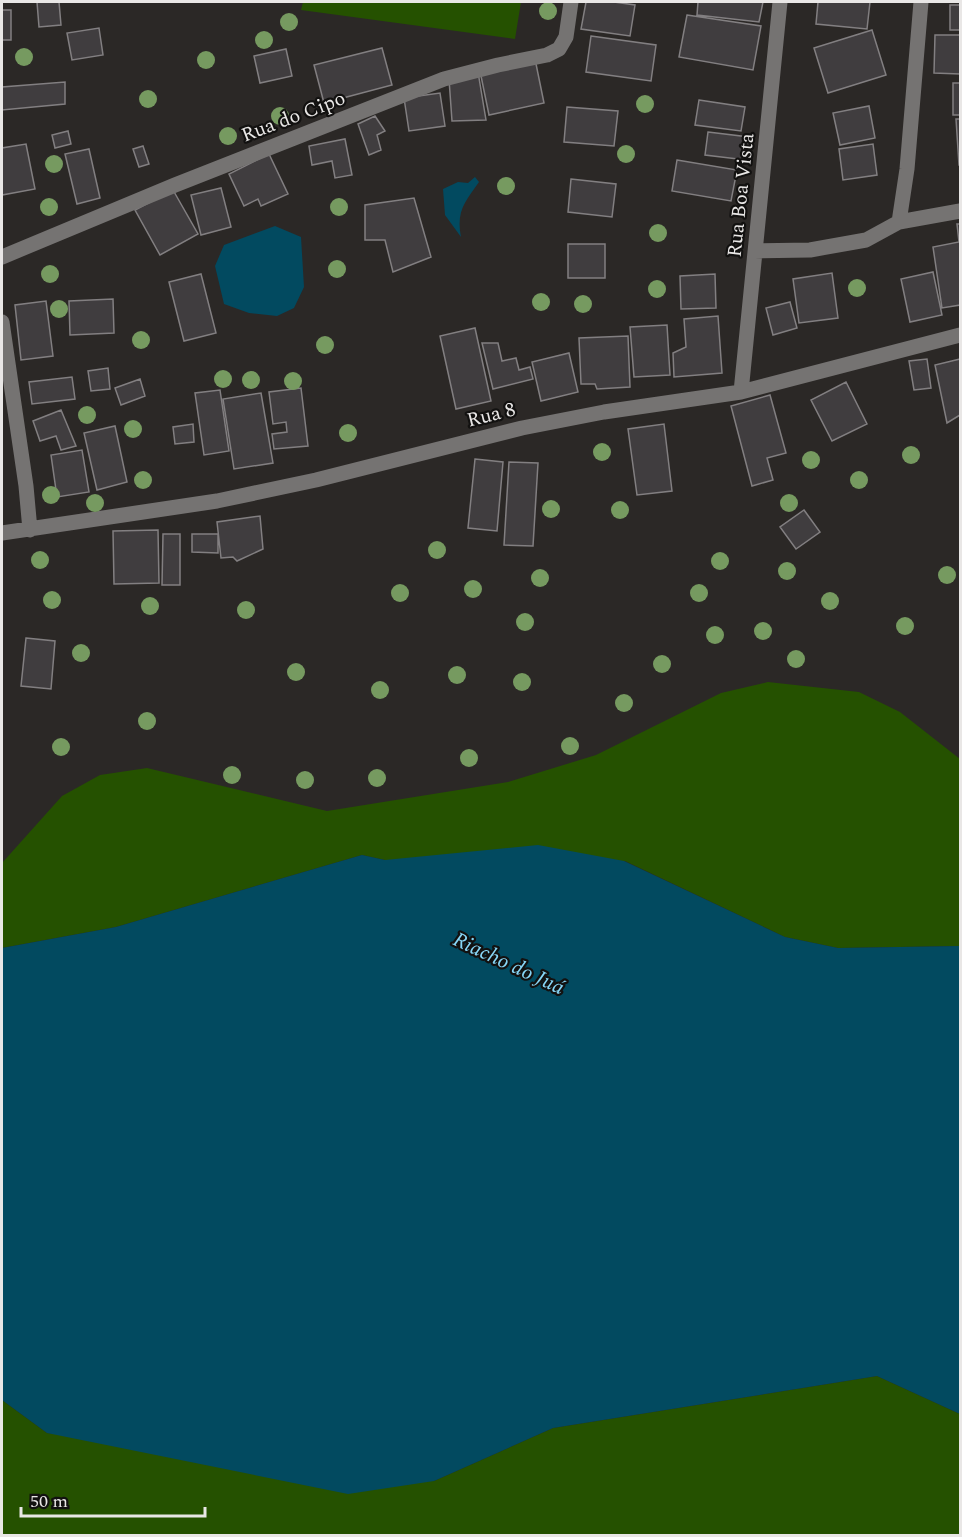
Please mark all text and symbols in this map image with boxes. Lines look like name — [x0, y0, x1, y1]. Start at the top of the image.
street label: Rua do Cipo — [237, 83, 350, 151]
street label: Rua Boa Vista — [720, 131, 762, 259]
street label: Rua 8 — [464, 394, 519, 435]
water label: Riacho do Juá — [447, 924, 570, 1004]
scale bar — [21, 1480, 206, 1518]
text: 50 m — [30, 1488, 68, 1515]

